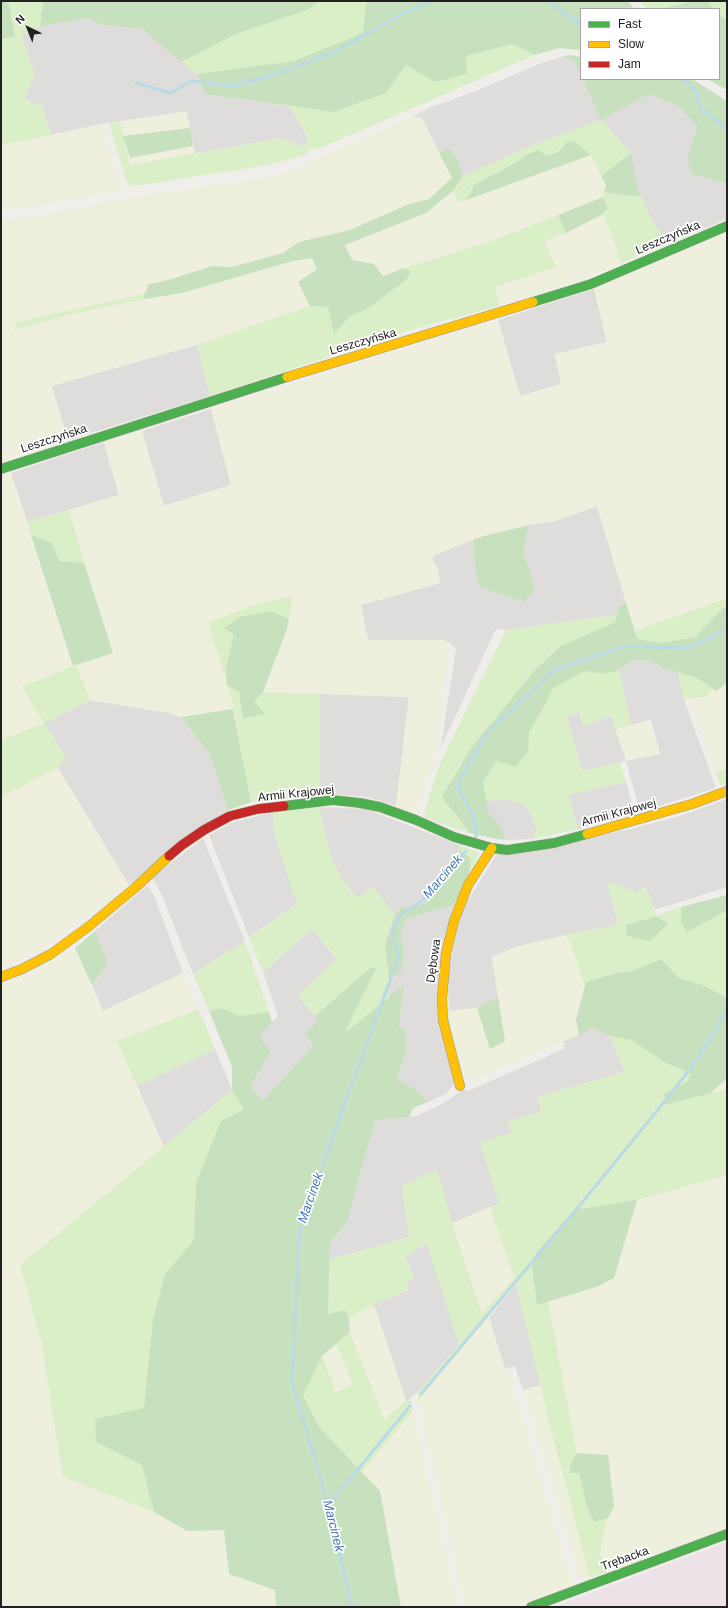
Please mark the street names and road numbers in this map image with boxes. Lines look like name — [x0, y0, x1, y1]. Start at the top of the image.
street label: Leszczyńska — [634, 218, 702, 258]
street label: Leszczyńska — [328, 326, 398, 358]
street label: Leszczyńska — [19, 422, 89, 456]
street label: Armii Krajowej — [257, 783, 335, 805]
street label: Armii Krajowej — [580, 796, 658, 830]
street label: Dębowa — [424, 938, 444, 984]
street label: Trębacka — [599, 1544, 651, 1574]

